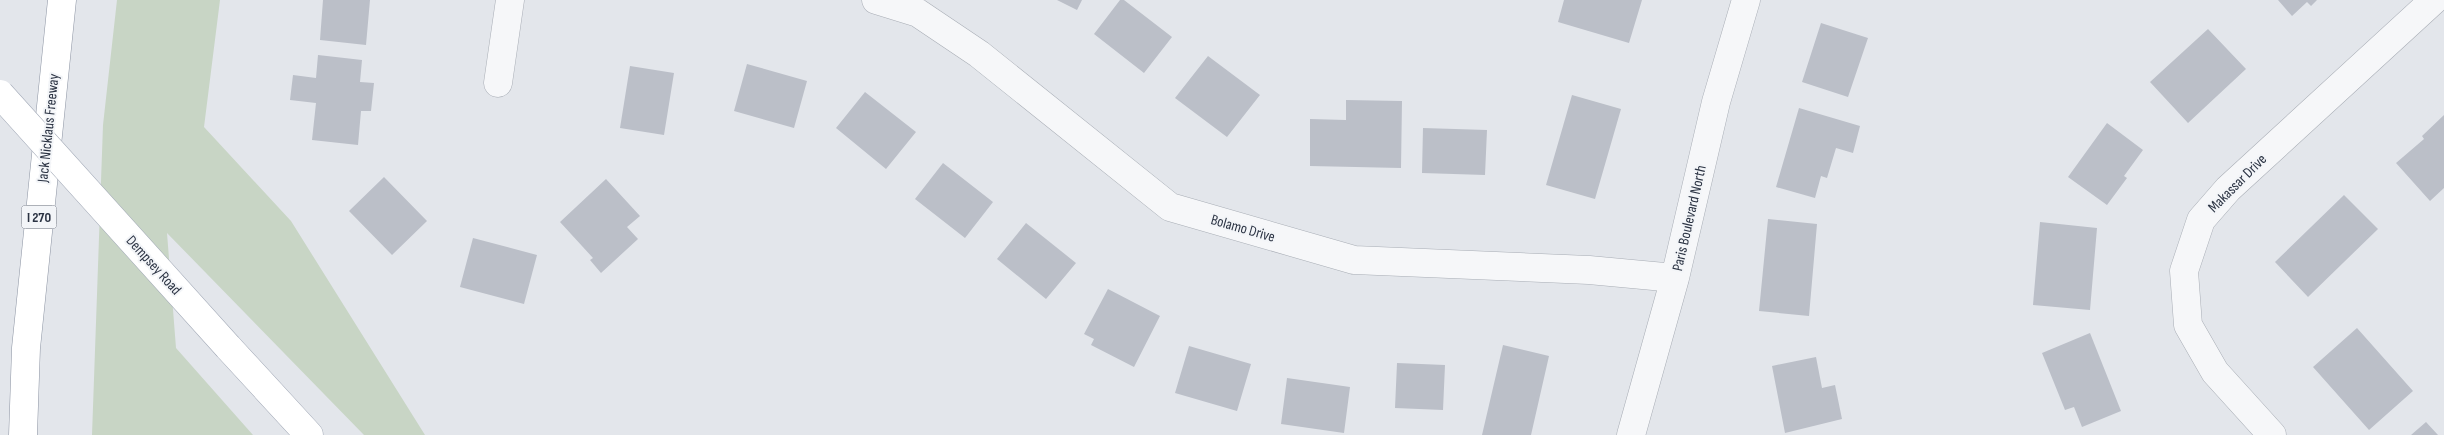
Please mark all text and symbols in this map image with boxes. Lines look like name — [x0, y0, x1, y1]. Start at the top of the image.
street label: Jack Nicklaus Freeway — [33, 73, 64, 184]
street label: Makassar Drive — [2204, 150, 2271, 217]
street label: Paris Boulevard North — [1668, 163, 1711, 273]
road number: I 270 — [22, 206, 56, 228]
street label: Bolamo Drive — [1209, 210, 1277, 247]
street label: Dempsey Road — [122, 232, 185, 299]

